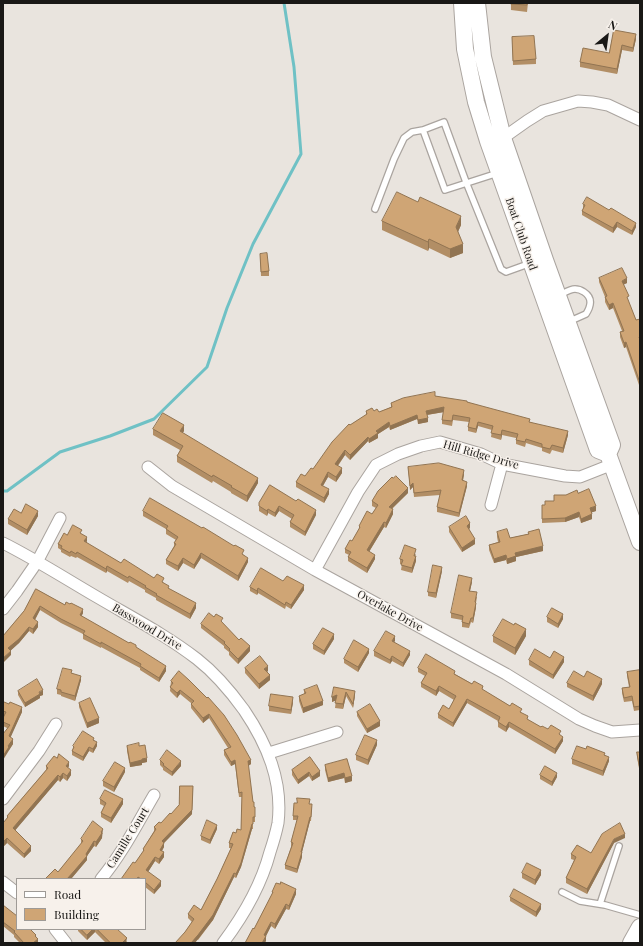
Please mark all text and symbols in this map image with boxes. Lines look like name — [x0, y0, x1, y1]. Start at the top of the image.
north arrow — [587, 16, 627, 56]
text: N — [606, 17, 620, 34]
street label: Boat Club Road — [502, 196, 540, 272]
street label: Hill Ridge Drive — [442, 438, 520, 472]
street label: Overlake Drive — [355, 587, 425, 635]
street label: Basswood Drive — [110, 601, 184, 653]
street label: Camille Court — [104, 805, 152, 871]
legend — [16, 878, 146, 930]
text: Road — [54, 886, 81, 902]
text: Building — [54, 906, 99, 922]

